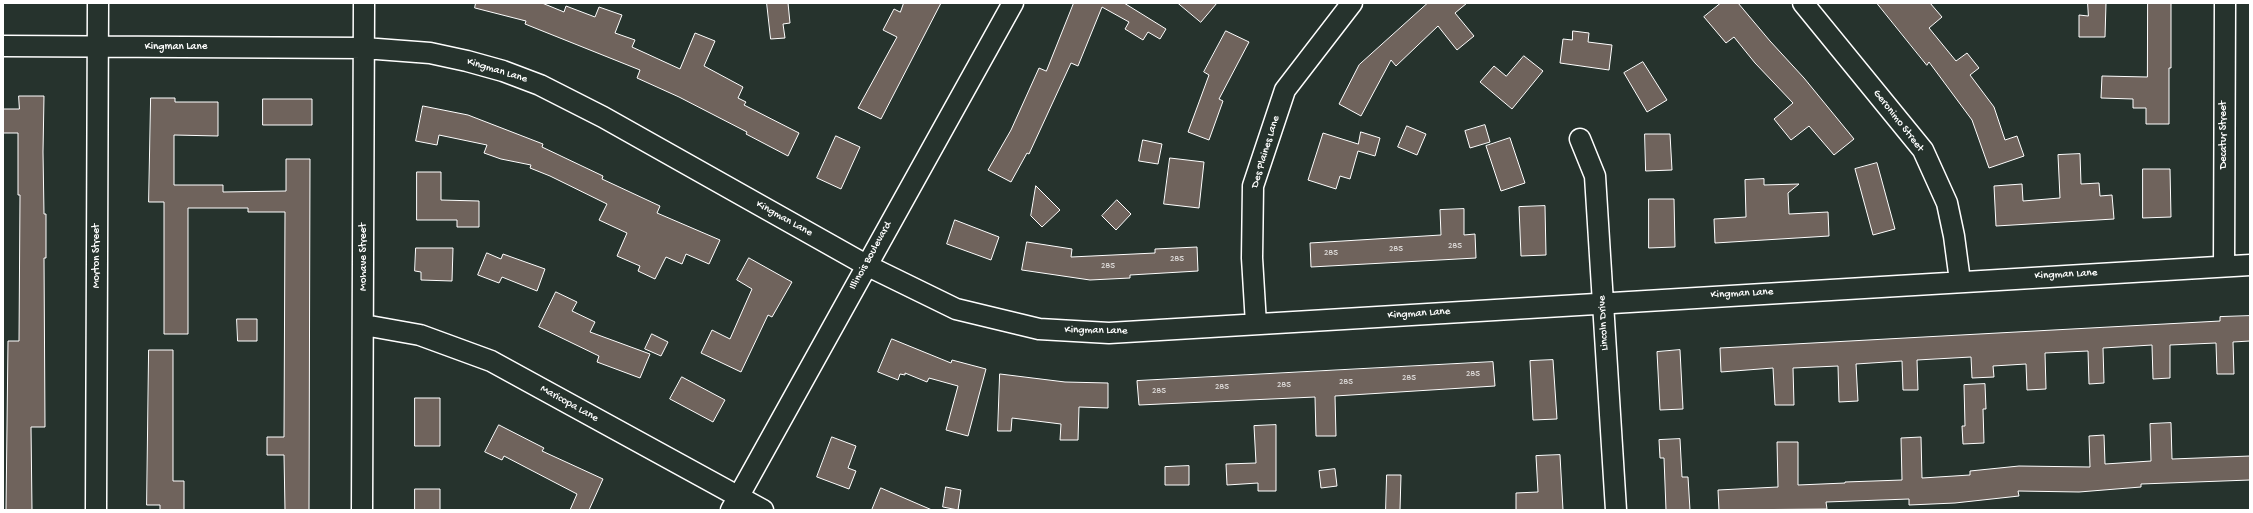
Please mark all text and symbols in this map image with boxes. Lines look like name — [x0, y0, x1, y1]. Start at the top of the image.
street label: Kingman Lane — [145, 40, 207, 54]
street label: Kingman Lane — [465, 56, 529, 86]
street label: Geronimo Street — [1870, 87, 1926, 155]
street label: Decatur Street — [2217, 101, 2231, 169]
street label: Des Plaines Lane — [1249, 114, 1283, 190]
street label: Kingman Lane — [753, 198, 815, 240]
street label: Illinois Boulevard — [847, 220, 895, 292]
street label: Mohave Street — [357, 223, 371, 291]
street label: Morton Street — [90, 224, 104, 288]
house number: 285 — [1448, 242, 1462, 252]
house number: 285 — [1389, 245, 1403, 255]
house number: 285 — [1324, 249, 1338, 259]
house number: 285 — [1170, 255, 1184, 265]
house number: 285 — [1101, 262, 1115, 272]
street label: Kingman Lane — [2034, 267, 2098, 283]
street label: Kingman Lane — [1710, 286, 1774, 302]
street label: Lincoln Drive — [1596, 295, 1612, 351]
street label: Kingman Lane — [1387, 305, 1451, 323]
street label: Kingman Lane — [1065, 324, 1127, 338]
house number: 285 — [1466, 370, 1480, 380]
house number: 285 — [1402, 374, 1416, 384]
house number: 285 — [1339, 378, 1353, 388]
house number: 285 — [1277, 381, 1291, 391]
street label: Maricopa Lane — [538, 383, 600, 425]
house number: 285 — [1215, 383, 1229, 393]
house number: 285 — [1152, 387, 1166, 397]

